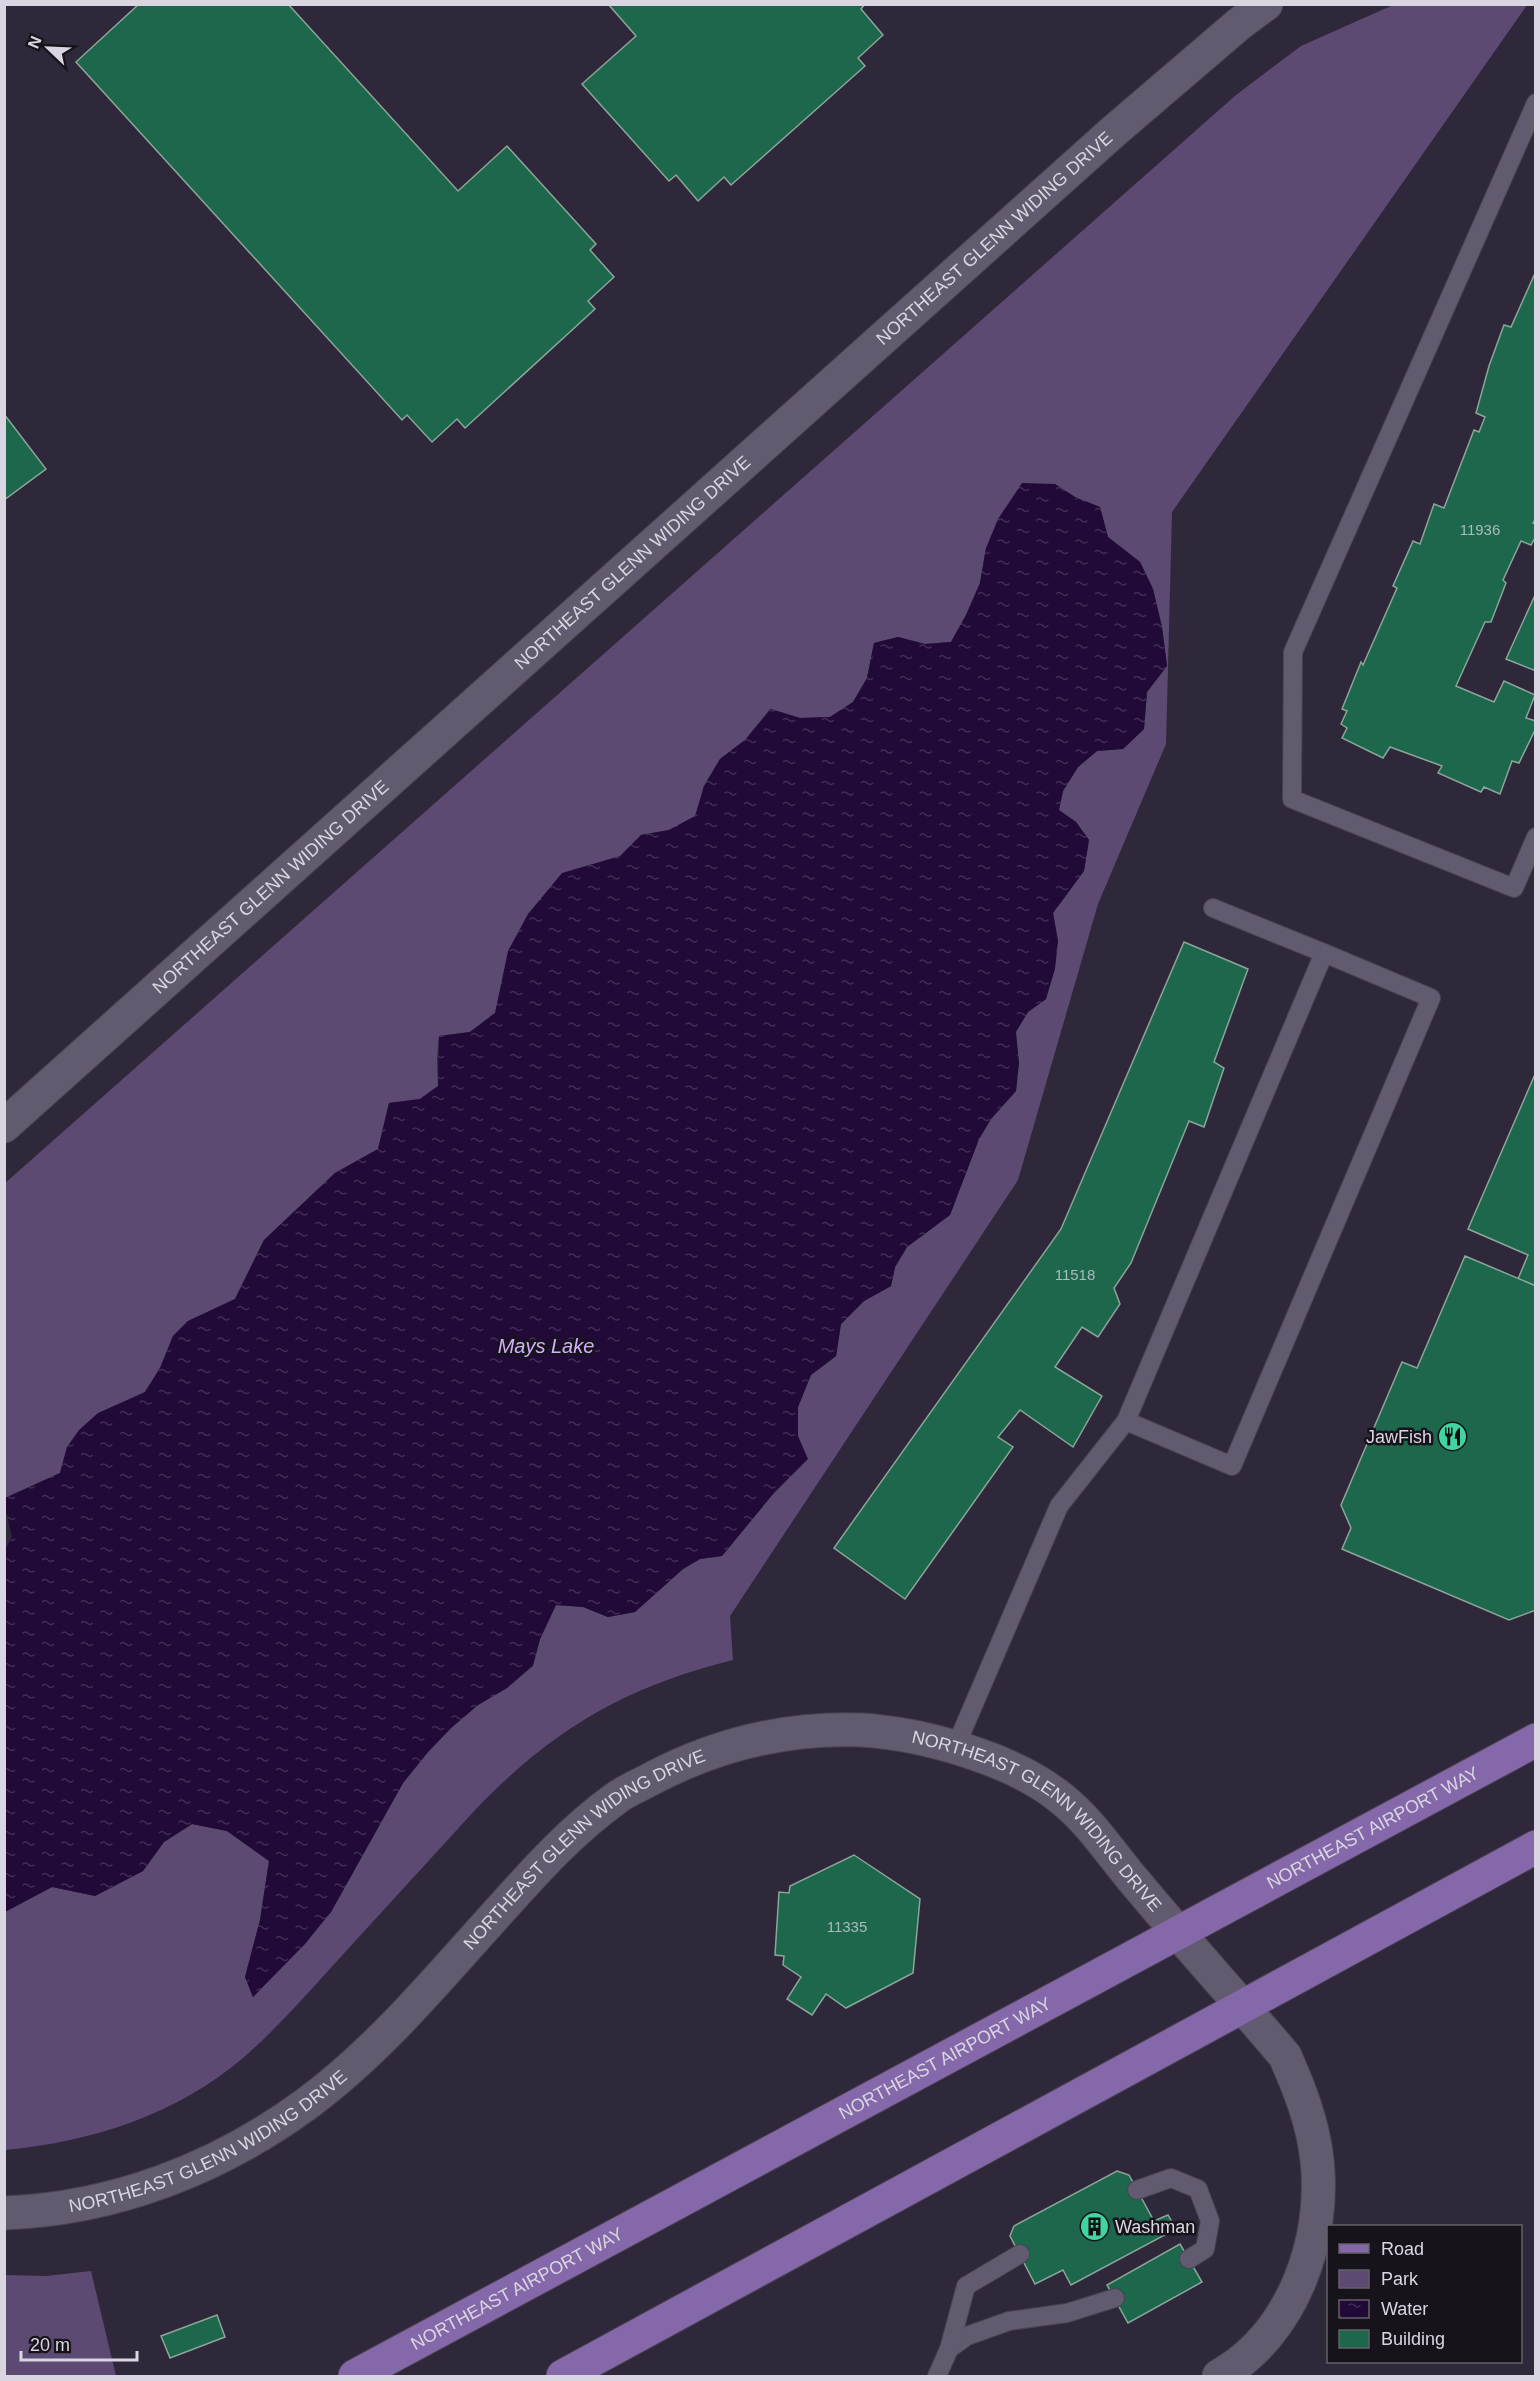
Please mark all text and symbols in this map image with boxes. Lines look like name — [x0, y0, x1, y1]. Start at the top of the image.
north arrow — [18, 18, 78, 78]
text: N — [25, 34, 45, 51]
street label: NORTHEAST GLENN WIDING DRIVE — [872, 127, 1116, 349]
street label: NORTHEAST GLENN WIDING DRIVE — [511, 452, 754, 673]
house number: 11936 — [1460, 521, 1500, 538]
street label: NORTHEAST GLENN WIDING DRIVE — [149, 776, 393, 998]
house number: 11518 — [1055, 1266, 1095, 1283]
water label: Mays Lake — [498, 1335, 594, 1357]
restaurant icon: JawFish — [1437, 1421, 1469, 1453]
place label: JawFish — [1366, 1427, 1432, 1447]
street label: NORTHEAST GLENN WIDING DRIVE — [910, 1727, 1165, 1915]
street label: NORTHEAST GLENN WIDING DRIVE — [459, 1746, 708, 1954]
street label: NORTHEAST AIRPORT WAY — [1263, 1763, 1482, 1893]
house number: 11335 — [827, 1918, 867, 1935]
street label: NORTHEAST AIRPORT WAY — [835, 1993, 1054, 2124]
street label: NORTHEAST GLENN WIDING DRIVE — [67, 2066, 351, 2216]
building icon: Washman — [1078, 2211, 1110, 2243]
place label: Washman — [1115, 2217, 1195, 2237]
street label: NORTHEAST AIRPORT WAY — [408, 2224, 626, 2354]
legend — [1327, 2225, 1522, 2363]
text: Road — [1381, 2239, 1424, 2259]
text: Park — [1381, 2269, 1419, 2289]
text: Water — [1381, 2299, 1428, 2319]
scale bar — [21, 2324, 136, 2362]
text: Building — [1381, 2329, 1445, 2349]
text: 20 m — [30, 2335, 70, 2355]

